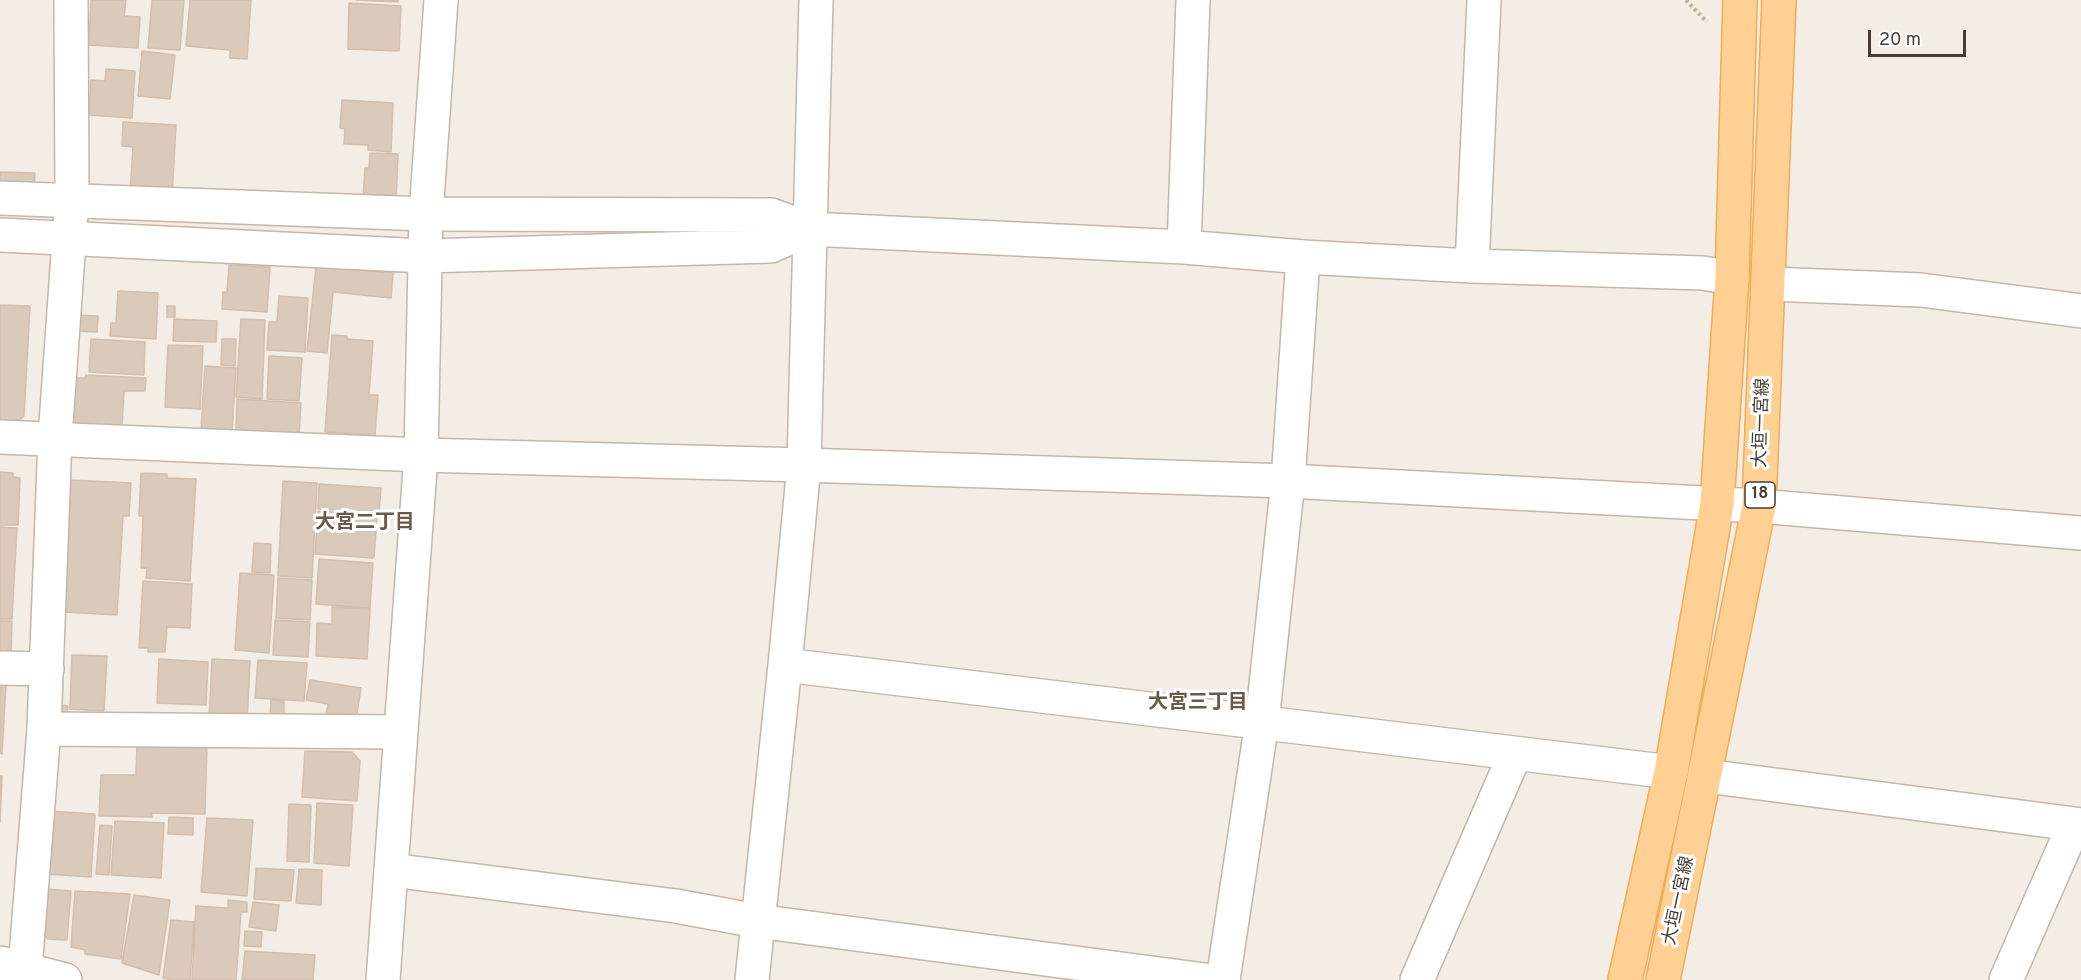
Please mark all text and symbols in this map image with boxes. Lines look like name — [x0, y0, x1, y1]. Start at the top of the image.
scale bar — [1871, 18, 1968, 56]
text: 20 m — [1879, 29, 1921, 52]
street label: 大垣一宮線 — [1751, 378, 1775, 468]
road number: 18 — [1745, 482, 1775, 508]
district label: 大宮二丁目 — [315, 512, 415, 536]
district label: 大宮三丁目 — [1148, 692, 1248, 716]
street label: 大垣一宮線 — [1660, 855, 1700, 947]

